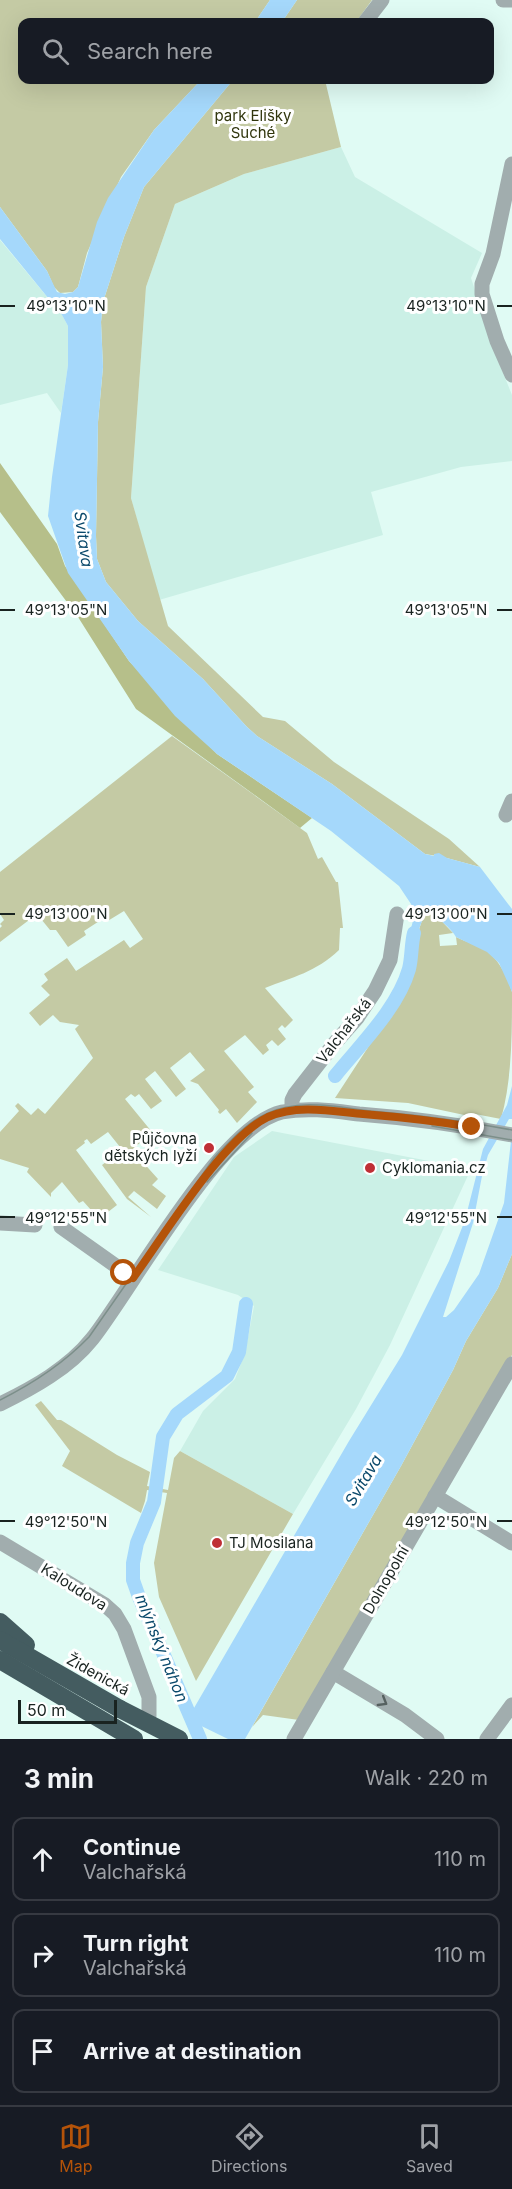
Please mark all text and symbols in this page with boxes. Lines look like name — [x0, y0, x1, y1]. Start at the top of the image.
search box — [18, 18, 494, 84]
icon: search — [39, 35, 72, 68]
text: Search here — [87, 38, 213, 64]
park label: park Elišky Suché — [215, 106, 292, 142]
text: 49°13'10"N — [26, 296, 106, 315]
text: 49°13'10"N — [406, 296, 486, 315]
water label: Svitava — [70, 510, 98, 568]
text: 49°13'05"N — [25, 600, 107, 619]
text: 49°13'05"N — [405, 600, 487, 619]
text: 49°13'00"N — [25, 904, 107, 923]
text: 49°13'00"N — [405, 904, 487, 923]
street label: Valchařská — [312, 994, 375, 1067]
route end — [458, 1113, 484, 1139]
place label: Půjčovna dětských lyží — [104, 1129, 197, 1165]
marker: Půjčovna dětských lyží — [202, 1141, 216, 1155]
place label: Cyklomania.cz — [382, 1158, 486, 1177]
marker: Cyklomania.cz — [363, 1161, 377, 1175]
text: 49°12'55"N — [25, 1208, 107, 1227]
text: 49°12'55"N — [405, 1208, 487, 1227]
route start — [110, 1259, 136, 1285]
water label: Svitava — [340, 1451, 386, 1509]
text: 49°12'50"N — [25, 1512, 107, 1531]
text: 49°12'50"N — [405, 1512, 487, 1531]
place label: TJ Mosilana — [229, 1533, 314, 1552]
marker: TJ Mosilana — [210, 1536, 224, 1550]
street label: Dolnopolní — [358, 1542, 413, 1617]
street label: Kaloudova — [38, 1559, 111, 1614]
water label: mlýnský náhon — [131, 1591, 193, 1705]
street label: Židenická — [64, 1650, 133, 1700]
one-way arrow — [377, 1694, 387, 1706]
scale bar — [18, 1697, 117, 1724]
text: 50 m — [27, 1700, 65, 1720]
text: 3 min — [24, 1763, 94, 1794]
text: Walk · 220 m — [365, 1766, 488, 1790]
text: Continue — [83, 1834, 181, 1860]
icon: ahead — [26, 1843, 59, 1876]
text: 110 m — [434, 1847, 486, 1871]
text: Valchařská — [83, 1860, 187, 1884]
text: Turn right — [83, 1930, 189, 1956]
icon: right — [26, 1939, 59, 1972]
text: 110 m — [434, 1943, 486, 1967]
text: Valchařská — [83, 1956, 187, 1980]
icon: arrive — [26, 2035, 59, 2068]
text: Arrive at destination — [83, 2038, 302, 2064]
tab: Map — [59, 2120, 93, 2176]
tab: Directions — [211, 2120, 287, 2176]
tab: Saved — [406, 2120, 453, 2176]

